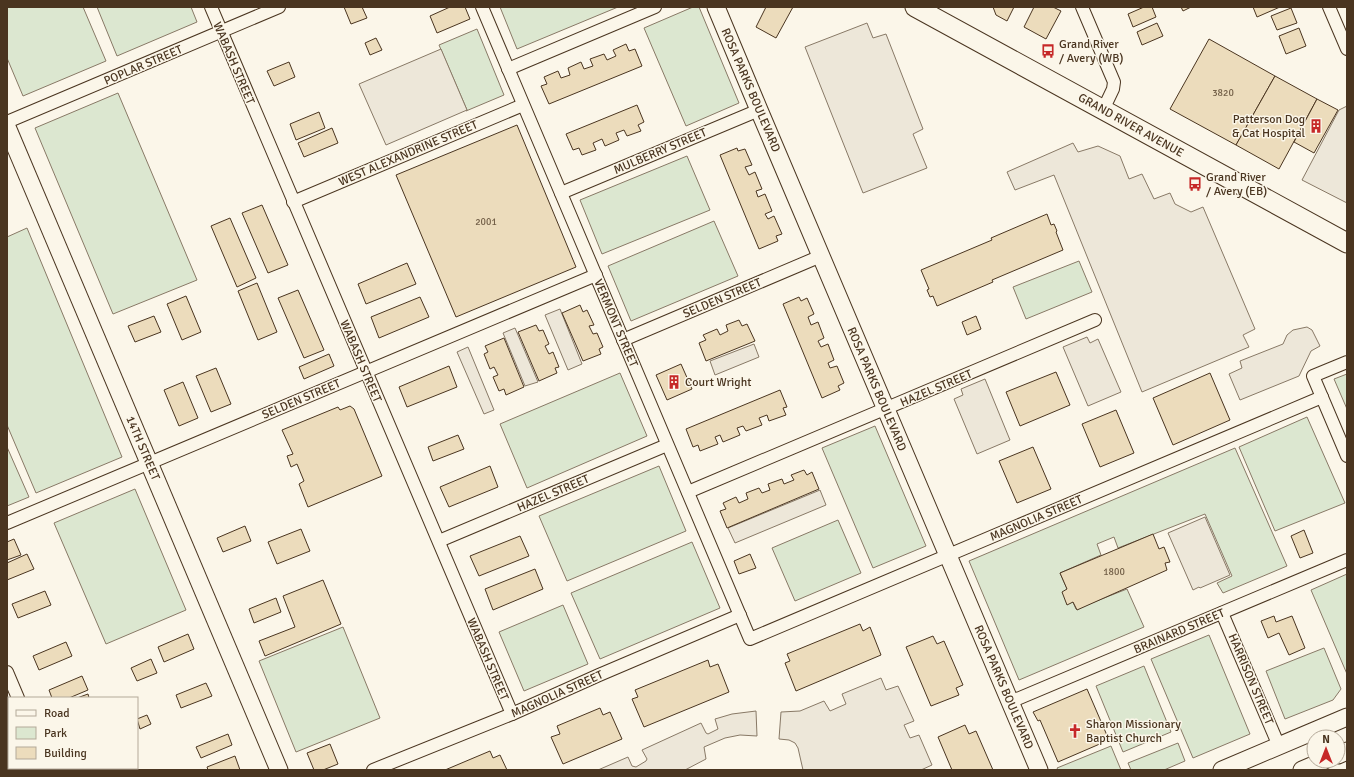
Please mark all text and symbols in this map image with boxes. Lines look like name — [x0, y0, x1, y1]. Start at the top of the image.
street label: WABASH STREET — [209, 20, 258, 107]
street label: ROSA PARKS BOULEVARD — [718, 26, 784, 155]
place label: Grand River / Avery (WB) — [1059, 37, 1124, 66]
street label: POPLAR STREET — [102, 42, 185, 89]
bus stop icon: Grand River / Avery (WB) — [1040, 43, 1056, 59]
house number: 3820 — [1212, 87, 1234, 99]
street label: GRAND RIVER AVENUE — [1075, 90, 1186, 161]
place label: Patterson Dog & Cat Hospital — [1232, 112, 1305, 141]
street label: WEST ALEXANDRINE STREET — [336, 117, 480, 190]
building icon: Patterson Dog & Cat Hospital — [1308, 118, 1324, 134]
street label: MULBERRY STREET — [611, 125, 709, 178]
place label: Grand River / Avery (EB) — [1206, 170, 1267, 199]
bus stop icon: Grand River / Avery (EB) — [1187, 176, 1203, 192]
house number: 2001 — [475, 216, 497, 228]
street label: SELDEN STREET — [681, 275, 764, 322]
street label: VERMONT STREET — [590, 277, 641, 370]
street label: WABASH STREET — [336, 318, 385, 405]
street label: ROSA PARKS BOULEVARD — [844, 325, 910, 454]
street label: HAZEL STREET — [898, 367, 975, 410]
building icon: Court Wright — [666, 374, 682, 390]
place label: Court Wright — [685, 375, 751, 390]
street label: SELDEN STREET — [260, 376, 343, 423]
street label: 14TH STREET — [122, 414, 163, 483]
street label: HAZEL STREET — [515, 472, 592, 515]
street label: MAGNOLIA STREET — [988, 492, 1085, 545]
house number: 1800 — [1103, 566, 1125, 578]
street label: BRAINARD STREET — [1131, 605, 1227, 657]
street label: WABASH STREET — [463, 616, 512, 703]
street label: ROSA PARKS BOULEVARD — [971, 623, 1037, 752]
street label: HARRISON STREET — [1225, 631, 1277, 727]
street label: MAGNOLIA STREET — [509, 667, 606, 721]
legend — [8, 697, 138, 769]
text: Road — [44, 706, 70, 721]
place label: Sharon Missionary Baptist Church — [1086, 717, 1181, 746]
church icon: Sharon Missionary Baptist Church — [1067, 723, 1083, 739]
text: Park — [44, 726, 67, 741]
north arrow — [1306, 729, 1346, 769]
text: N — [1322, 733, 1330, 746]
text: Building — [44, 746, 87, 761]

